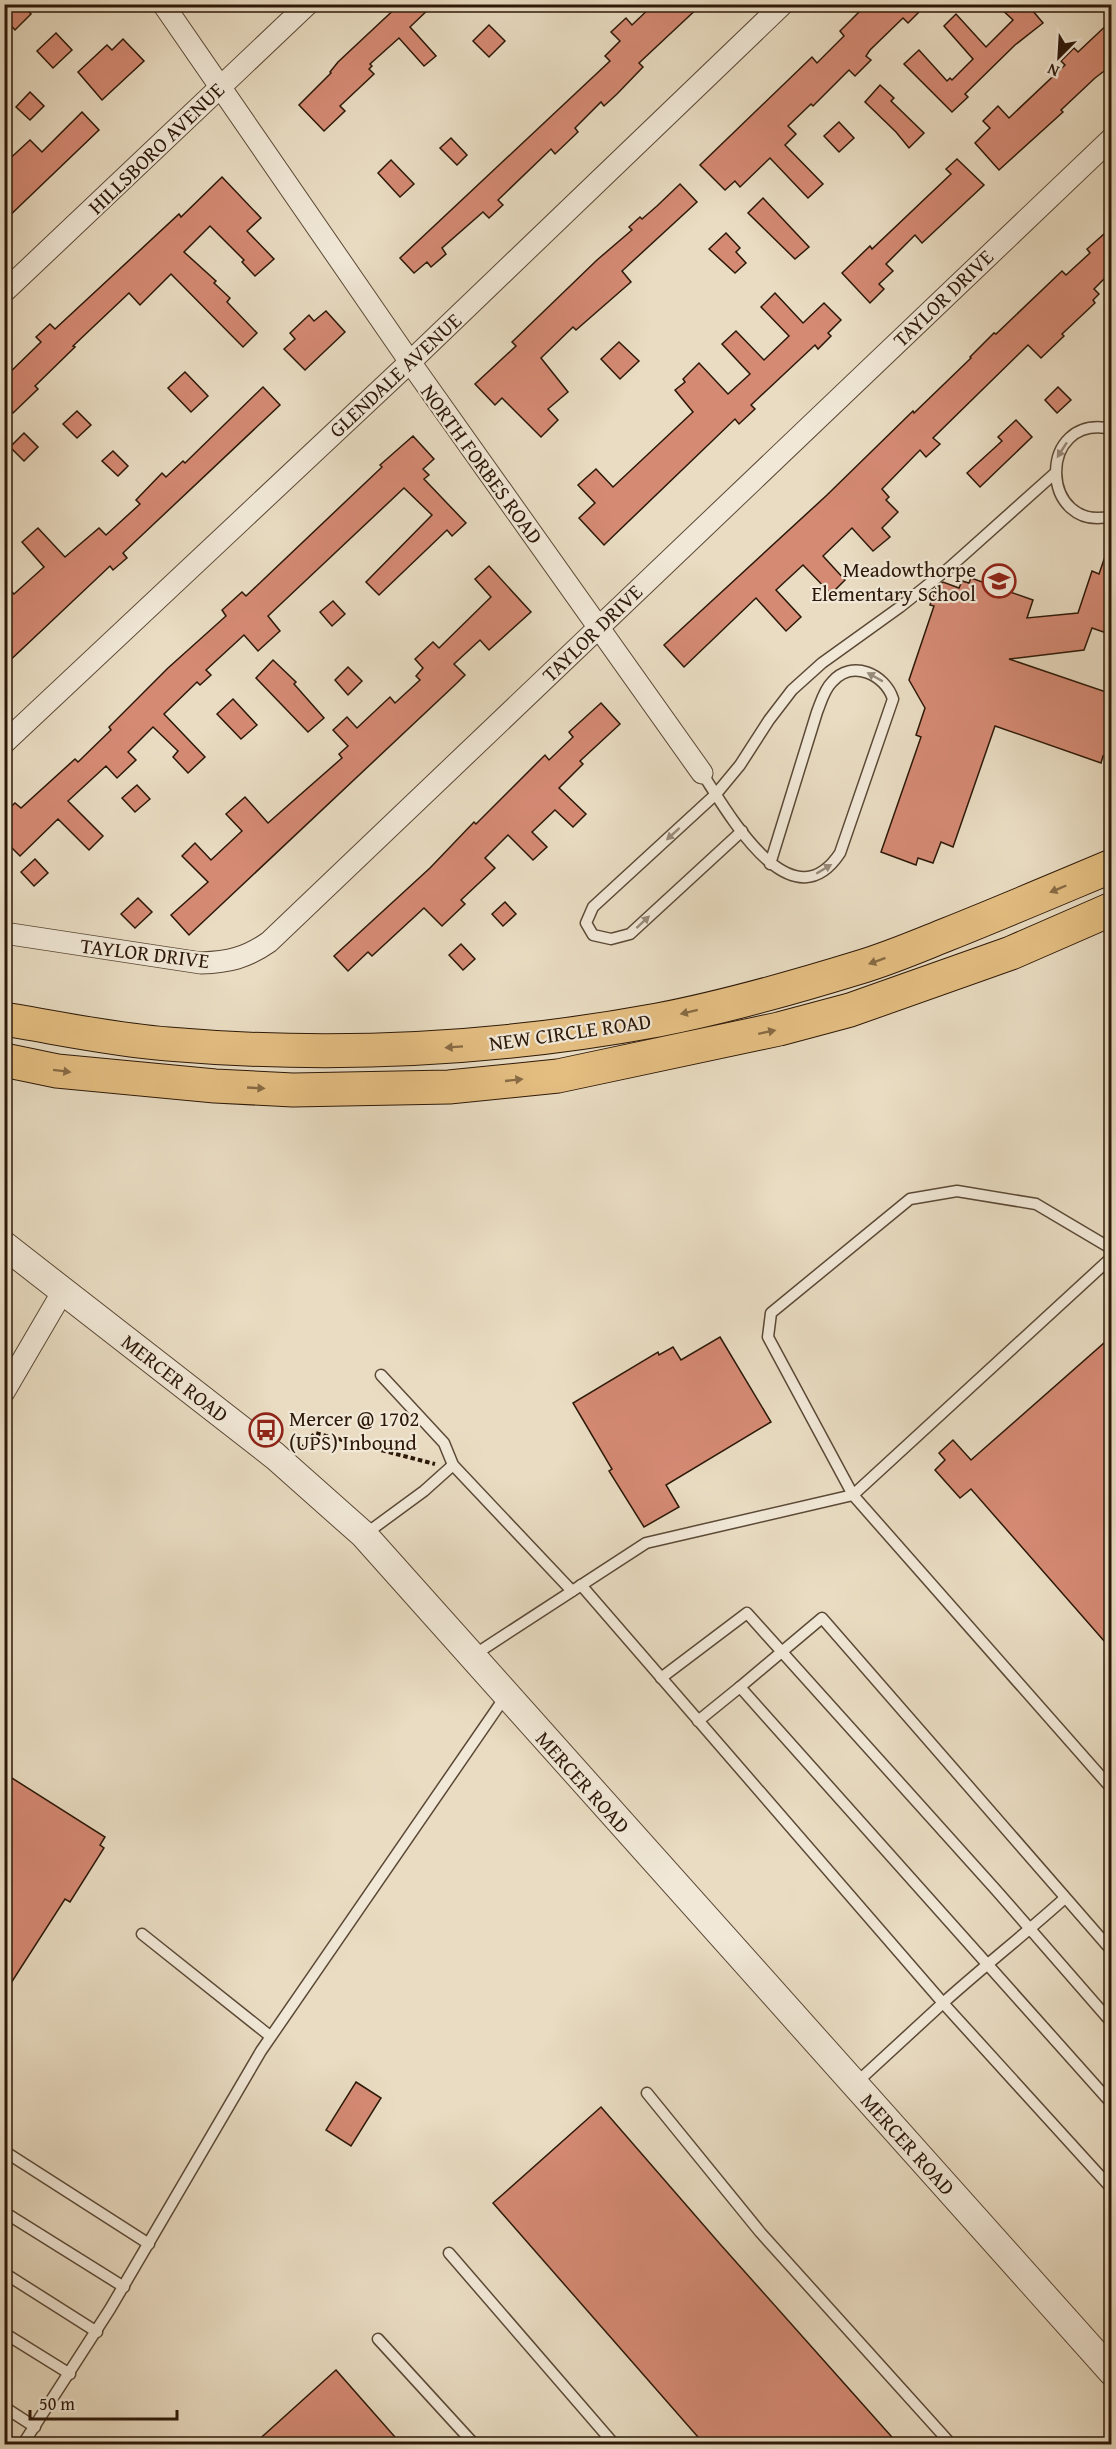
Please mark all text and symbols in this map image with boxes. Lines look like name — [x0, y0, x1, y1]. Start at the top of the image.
north arrow — [1029, 27, 1089, 87]
text: N — [1043, 57, 1063, 84]
street label: HILLSBORO AVENUE — [81, 74, 231, 221]
street label: TAYLOR DRIVE — [886, 242, 1001, 354]
street label: GLENDALE AVENUE — [322, 305, 468, 445]
street label: NORTH FORBES ROAD — [413, 378, 551, 550]
one-way arrow — [1057, 442, 1068, 458]
place label: Meadowthorpe Elementary School — [811, 554, 976, 609]
school or university icon: Meadowthorpe Elementary School — [981, 563, 1017, 599]
street label: TAYLOR DRIVE — [535, 577, 650, 689]
one-way arrow — [866, 672, 883, 682]
one-way arrow — [666, 827, 681, 840]
one-way arrow — [815, 863, 832, 874]
one-way arrow — [1048, 884, 1066, 894]
one-way arrow — [636, 916, 650, 930]
street label: TAYLOR DRIVE — [79, 930, 211, 976]
one-way arrow — [867, 956, 885, 966]
street label: NEW CIRCLE ROAD — [487, 1005, 653, 1059]
one-way arrow — [679, 1008, 698, 1018]
one-way arrow — [758, 1027, 777, 1036]
one-way arrow — [445, 1042, 464, 1052]
one-way arrow — [53, 1066, 72, 1076]
one-way arrow — [504, 1075, 523, 1085]
one-way arrow — [247, 1084, 266, 1093]
street label: MERCER ROAD — [115, 1326, 235, 1430]
place label: Mercer @ 1702 (UPS) Inbound — [289, 1403, 419, 1458]
bus stop icon: Mercer @ 1702 (UPS) Inbound — [248, 1412, 284, 1448]
street label: MERCER ROAD — [529, 1724, 637, 1840]
street label: MERCER ROAD — [854, 2086, 962, 2202]
scale bar — [30, 2383, 177, 2421]
text: 50 m — [39, 2390, 75, 2417]

